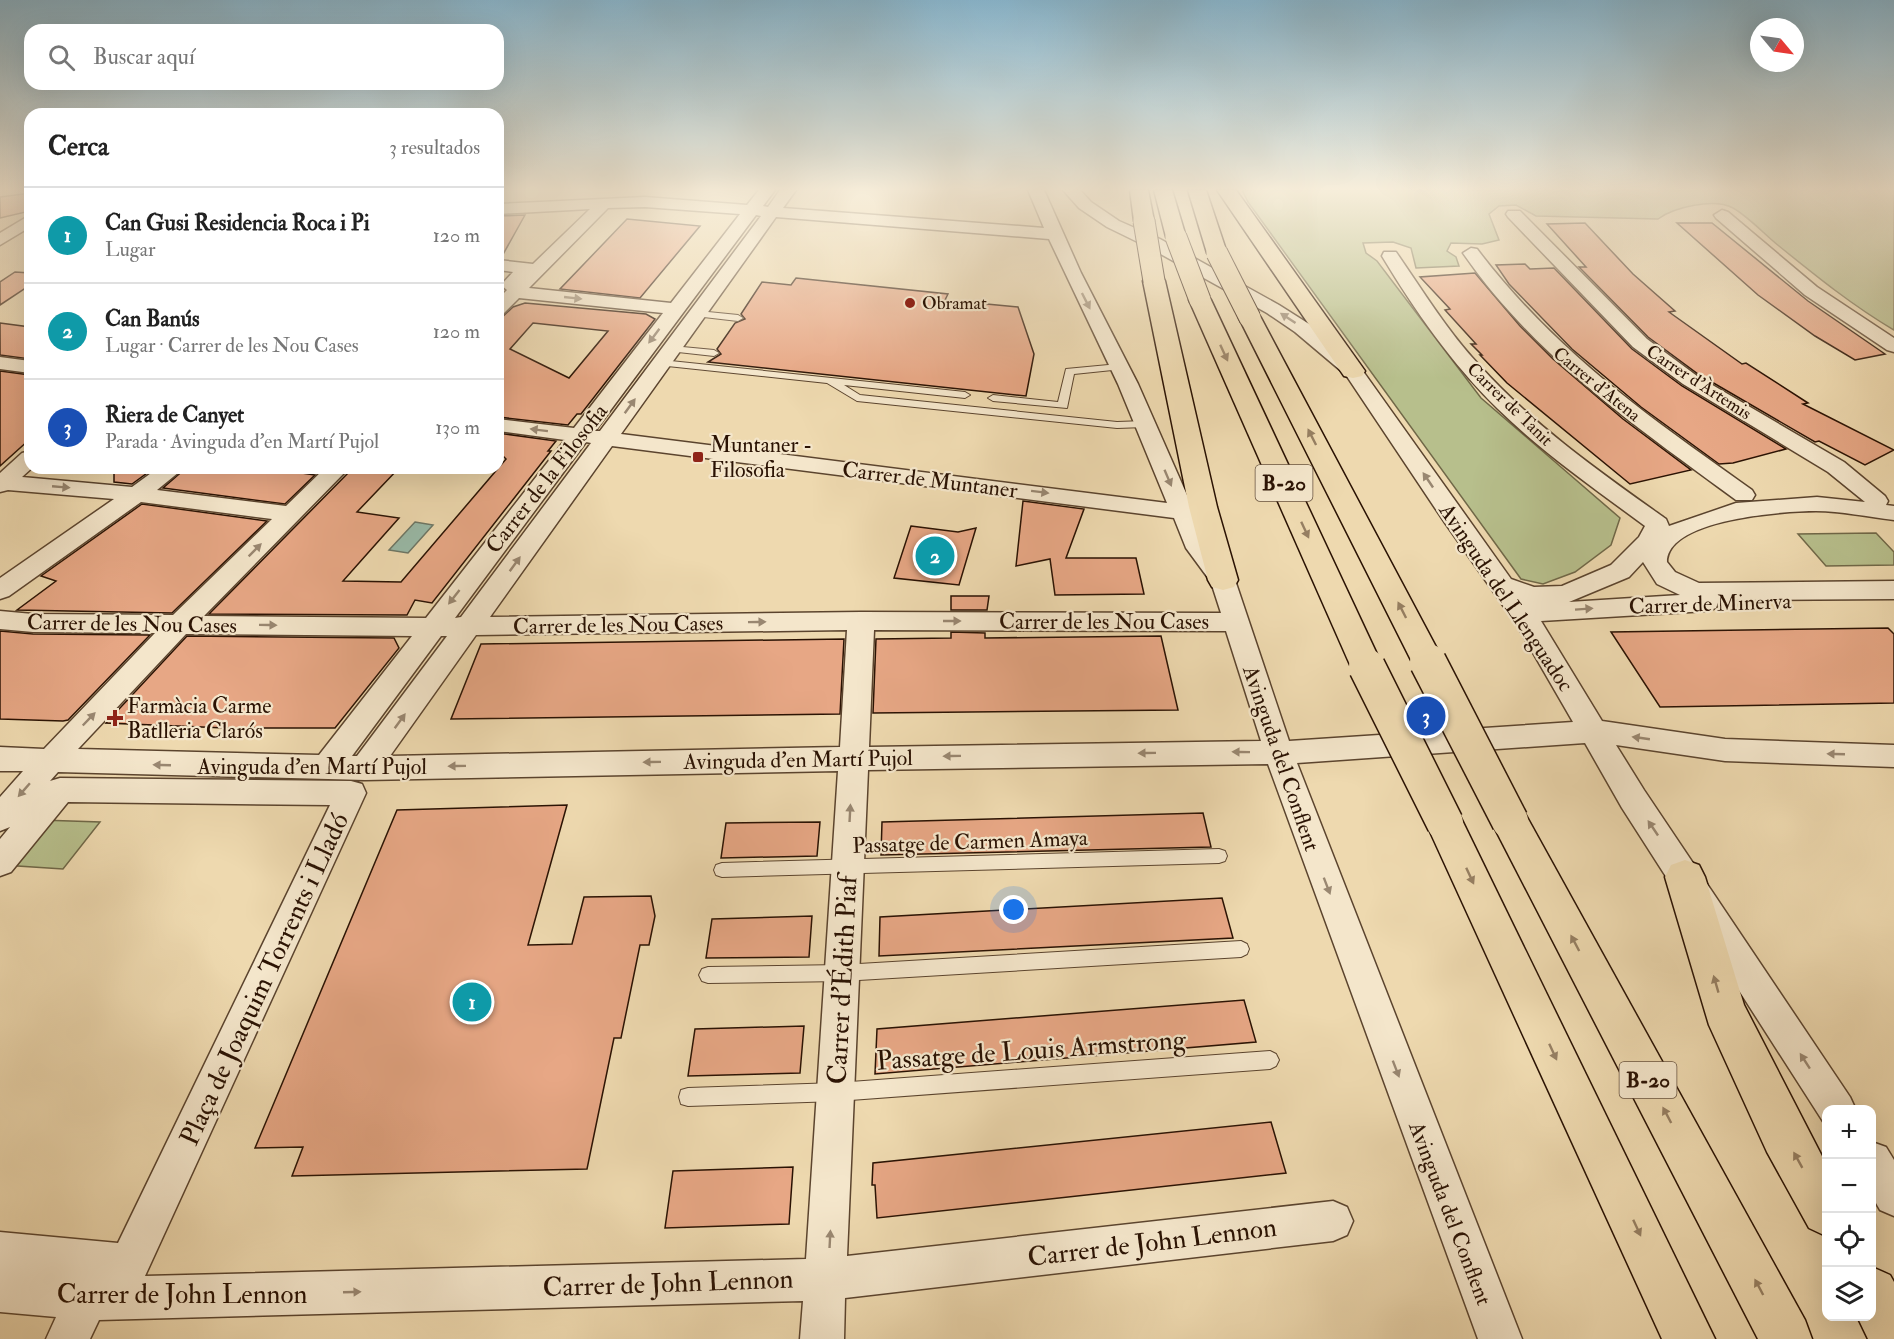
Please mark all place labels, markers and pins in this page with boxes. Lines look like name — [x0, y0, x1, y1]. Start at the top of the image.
place label: Obramat — [922, 292, 987, 315]
marker: Obramat — [903, 296, 917, 310]
place label: Muntaner - Filosofia — [710, 431, 812, 484]
marker: Muntaner - Filosofia — [691, 450, 705, 464]
pin: 2 — [916, 534, 954, 578]
place label: Farmàcia Carme Batlleria Clarós — [127, 692, 271, 745]
pin: 3 — [1406, 694, 1446, 738]
marker: Farmàcia Carme Batlleria Clarós — [108, 711, 122, 725]
pin: 1 — [452, 980, 492, 1024]

